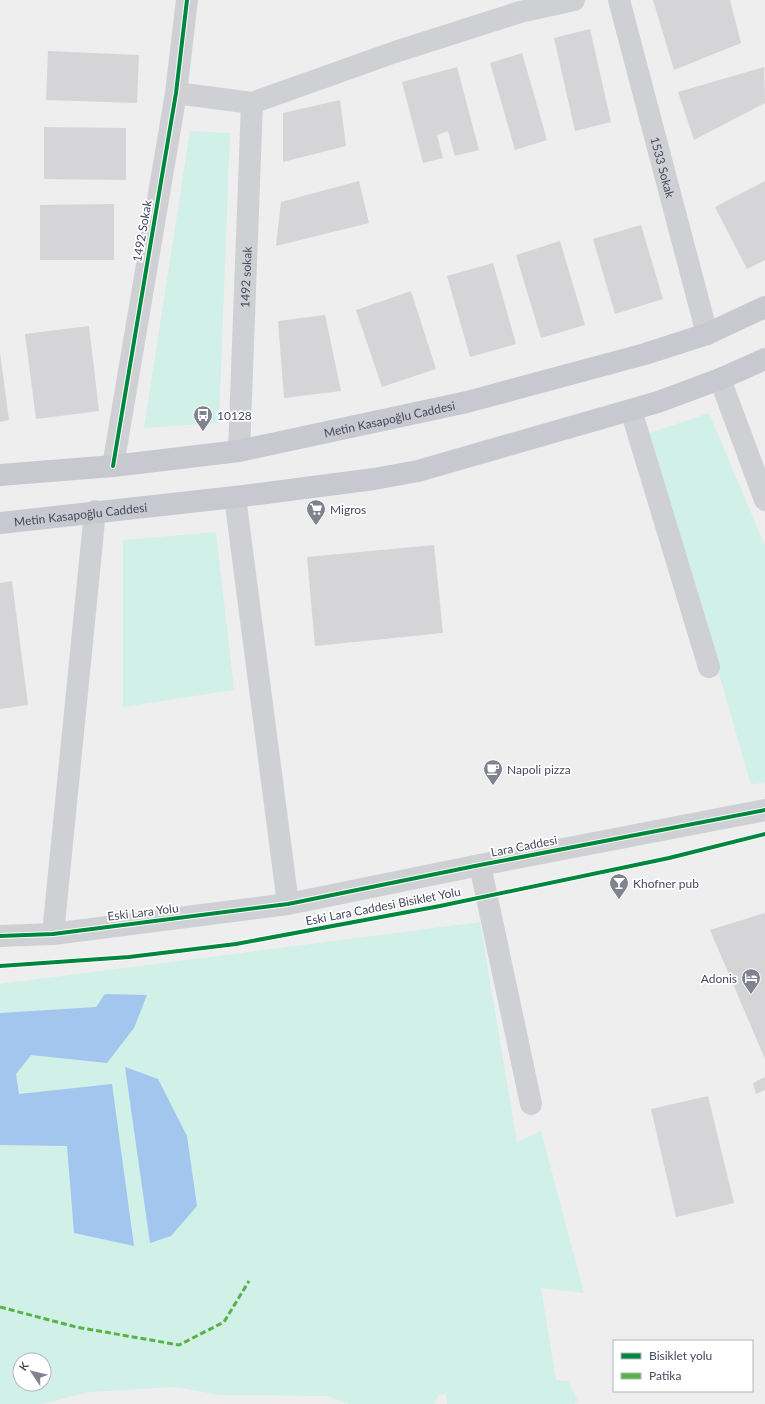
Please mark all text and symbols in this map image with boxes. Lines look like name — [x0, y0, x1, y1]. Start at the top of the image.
street label: 1533 Sokak — [648, 135, 679, 200]
street label: 1492 Sokak — [129, 198, 155, 263]
street label: 1492 sokak — [237, 245, 254, 308]
street label: Metin Kasapoğlu Caddesi — [322, 397, 456, 440]
bus stop icon: 10128 — [192, 404, 214, 432]
place label: 10128 — [217, 408, 252, 423]
supermarket icon: Migros — [305, 498, 327, 526]
street label: Metin Kasapoğlu Caddesi — [13, 499, 148, 529]
place label: Migros — [330, 502, 366, 517]
cafe icon: Napoli pizza — [482, 758, 504, 786]
place label: Napoli pizza — [507, 762, 571, 777]
street label: Lara Caddesi — [490, 832, 559, 860]
bar icon: Khofner pub — [608, 872, 630, 900]
place label: Khofner pub — [633, 876, 699, 891]
street label: Eski Lara Caddesi Bisiklet Yolu — [304, 884, 462, 928]
street label: Eski Lara Yolu — [107, 900, 179, 924]
hotel icon: Adonis — [740, 967, 762, 995]
place label: Adonis — [701, 971, 737, 986]
legend — [613, 1340, 753, 1392]
text: Bisiklet yolu — [649, 1348, 712, 1363]
north arrow — [12, 1352, 52, 1392]
text: K — [16, 1359, 31, 1373]
text: Patika — [649, 1368, 681, 1383]

